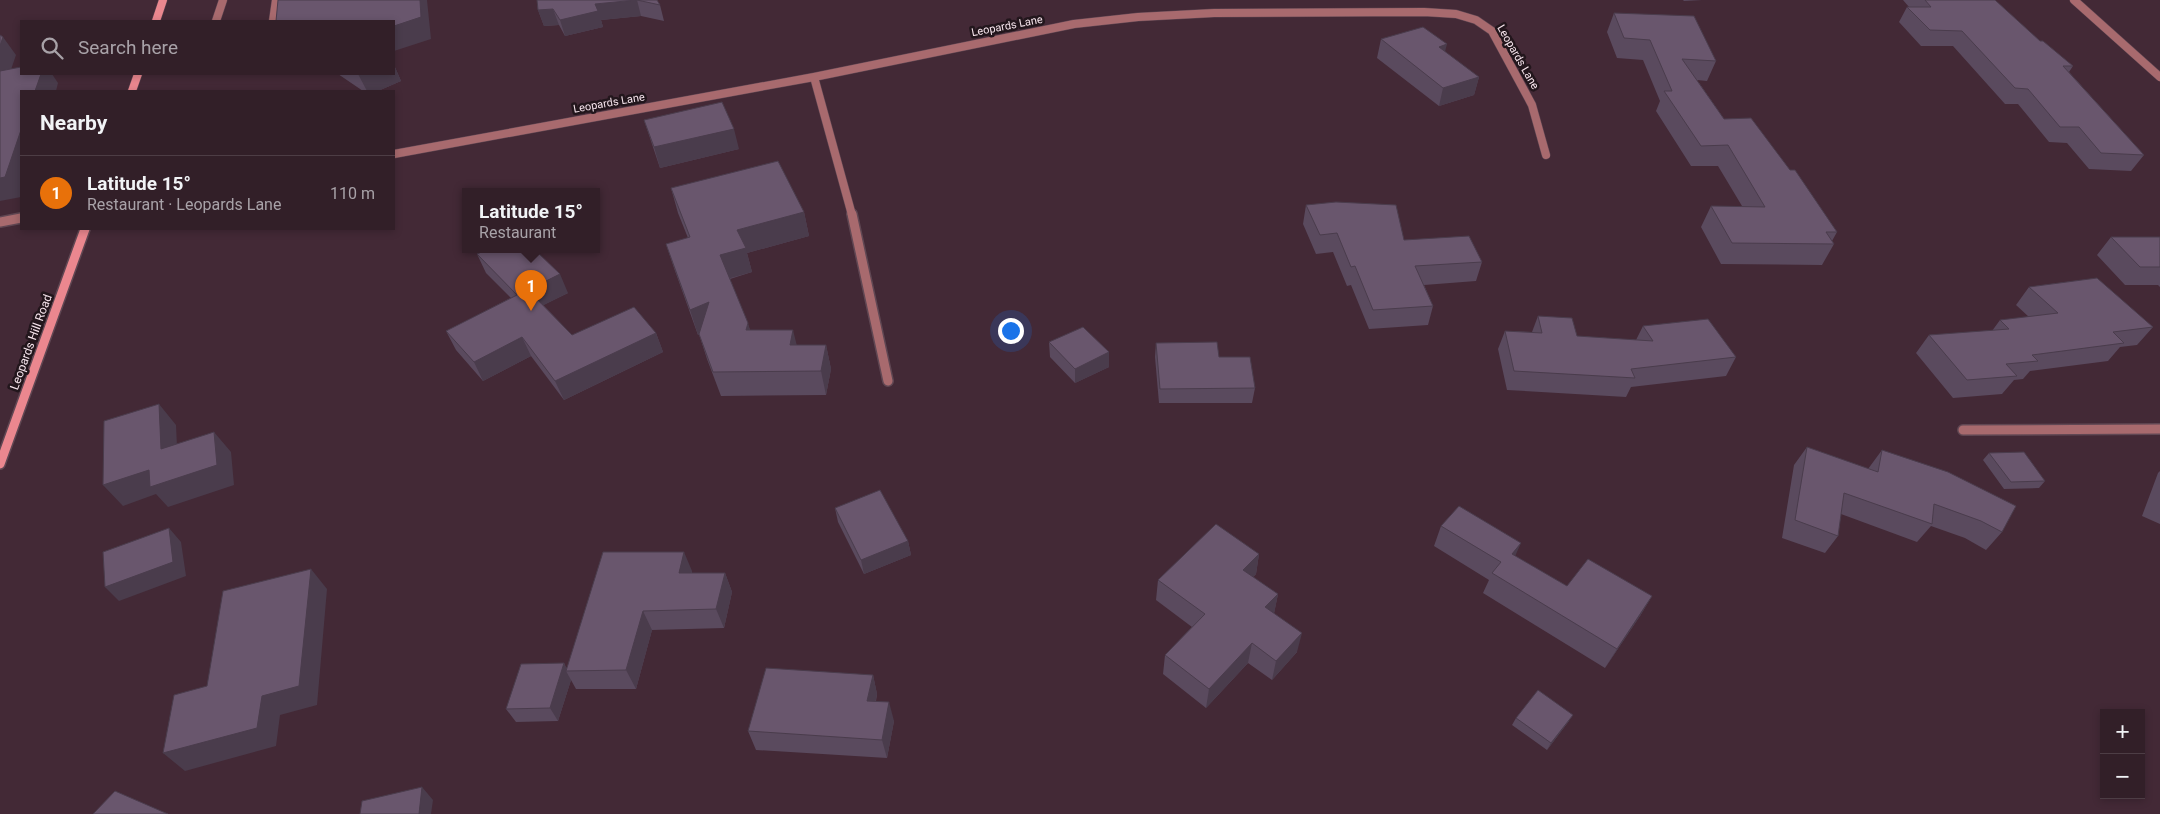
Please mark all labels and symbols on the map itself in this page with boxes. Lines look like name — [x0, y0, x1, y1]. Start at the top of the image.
street label: Leopards Lane — [970, 13, 1044, 39]
street label: Leopards Lane — [1494, 22, 1542, 92]
street label: Leopards Lane — [572, 90, 646, 116]
pin: 1 — [515, 270, 547, 311]
street label: Leopards Hill Road — [7, 292, 55, 392]
your location — [998, 318, 1024, 344]

